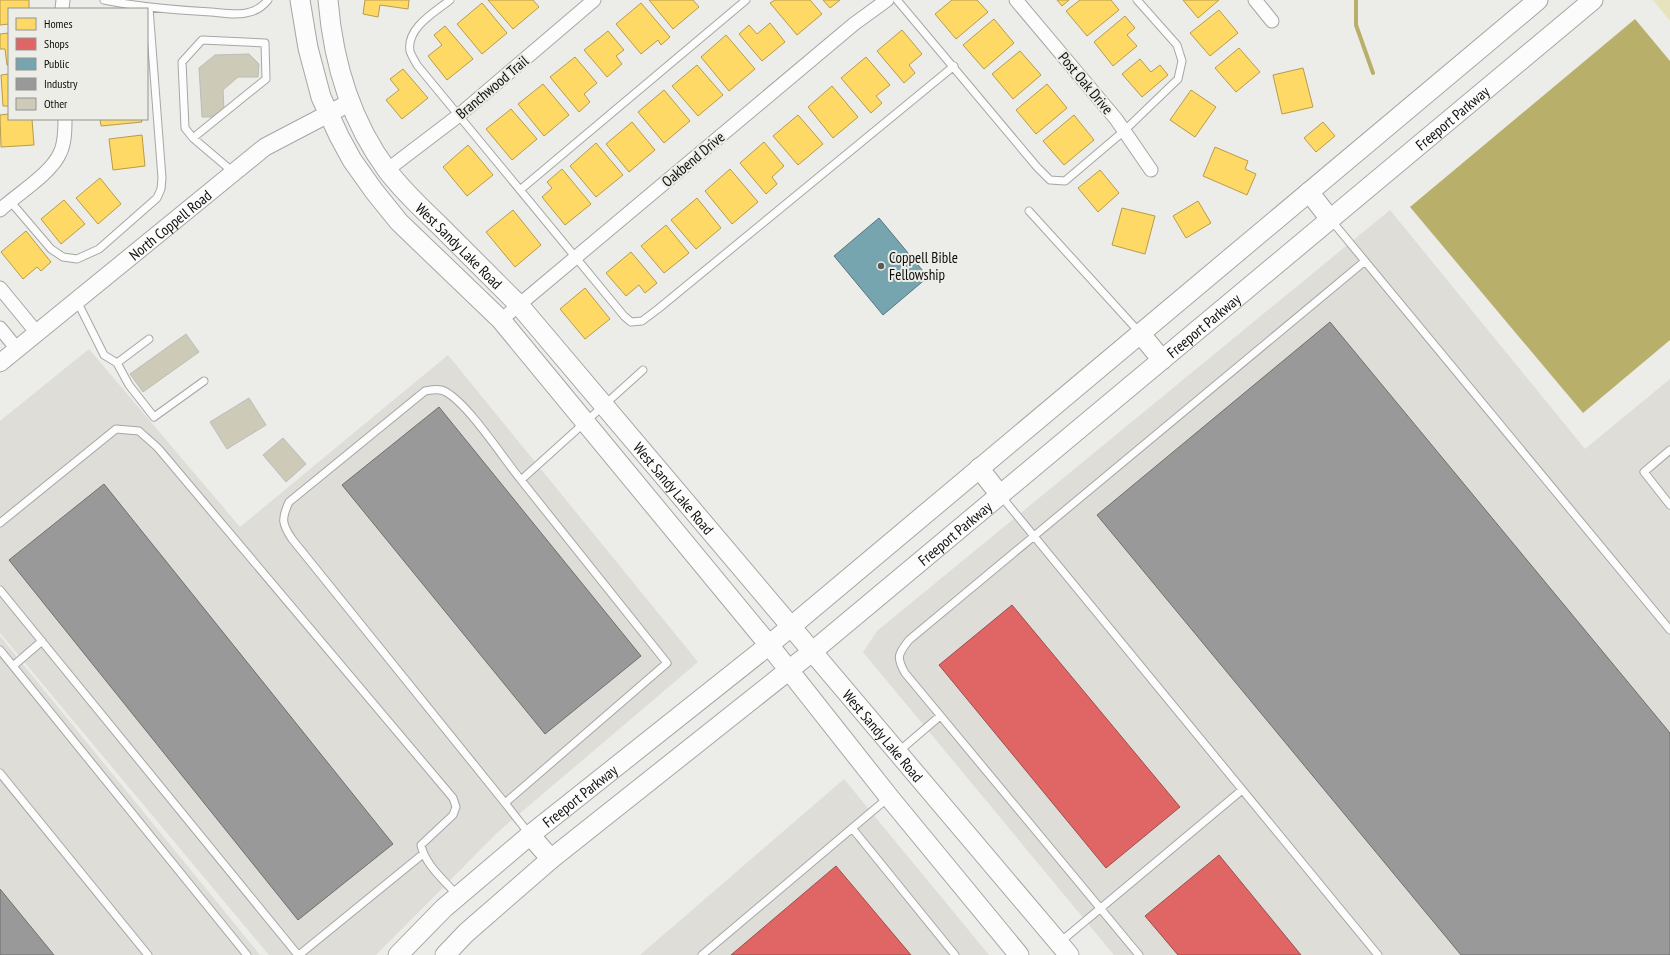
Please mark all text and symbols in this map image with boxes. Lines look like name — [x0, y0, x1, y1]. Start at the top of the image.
legend — [8, 8, 148, 120]
text: Homes — [44, 16, 72, 31]
text: Shops — [44, 36, 69, 51]
street label: Post Oak Drive — [1055, 48, 1117, 118]
street label: Branchwood Trail — [452, 51, 533, 123]
text: Public — [44, 56, 70, 71]
text: Industry — [44, 76, 78, 91]
street label: Freeport Parkway — [1411, 81, 1493, 154]
text: Other — [44, 96, 68, 111]
street label: Oakbend Drive — [658, 127, 728, 191]
street label: North Coppell Road — [125, 185, 215, 264]
street label: West Sandy Lake Road — [412, 199, 507, 293]
place label: Coppell Bible Fellowship — [889, 248, 958, 284]
marker: Coppell Bible Fellowship — [876, 261, 886, 271]
street label: Freeport Parkway — [1163, 289, 1244, 361]
street label: West Sandy Lake Road — [630, 438, 718, 538]
street label: Freeport Parkway — [914, 496, 996, 569]
street label: West Sandy Lake Road — [839, 685, 928, 785]
street label: Freeport Parkway — [538, 760, 621, 831]

